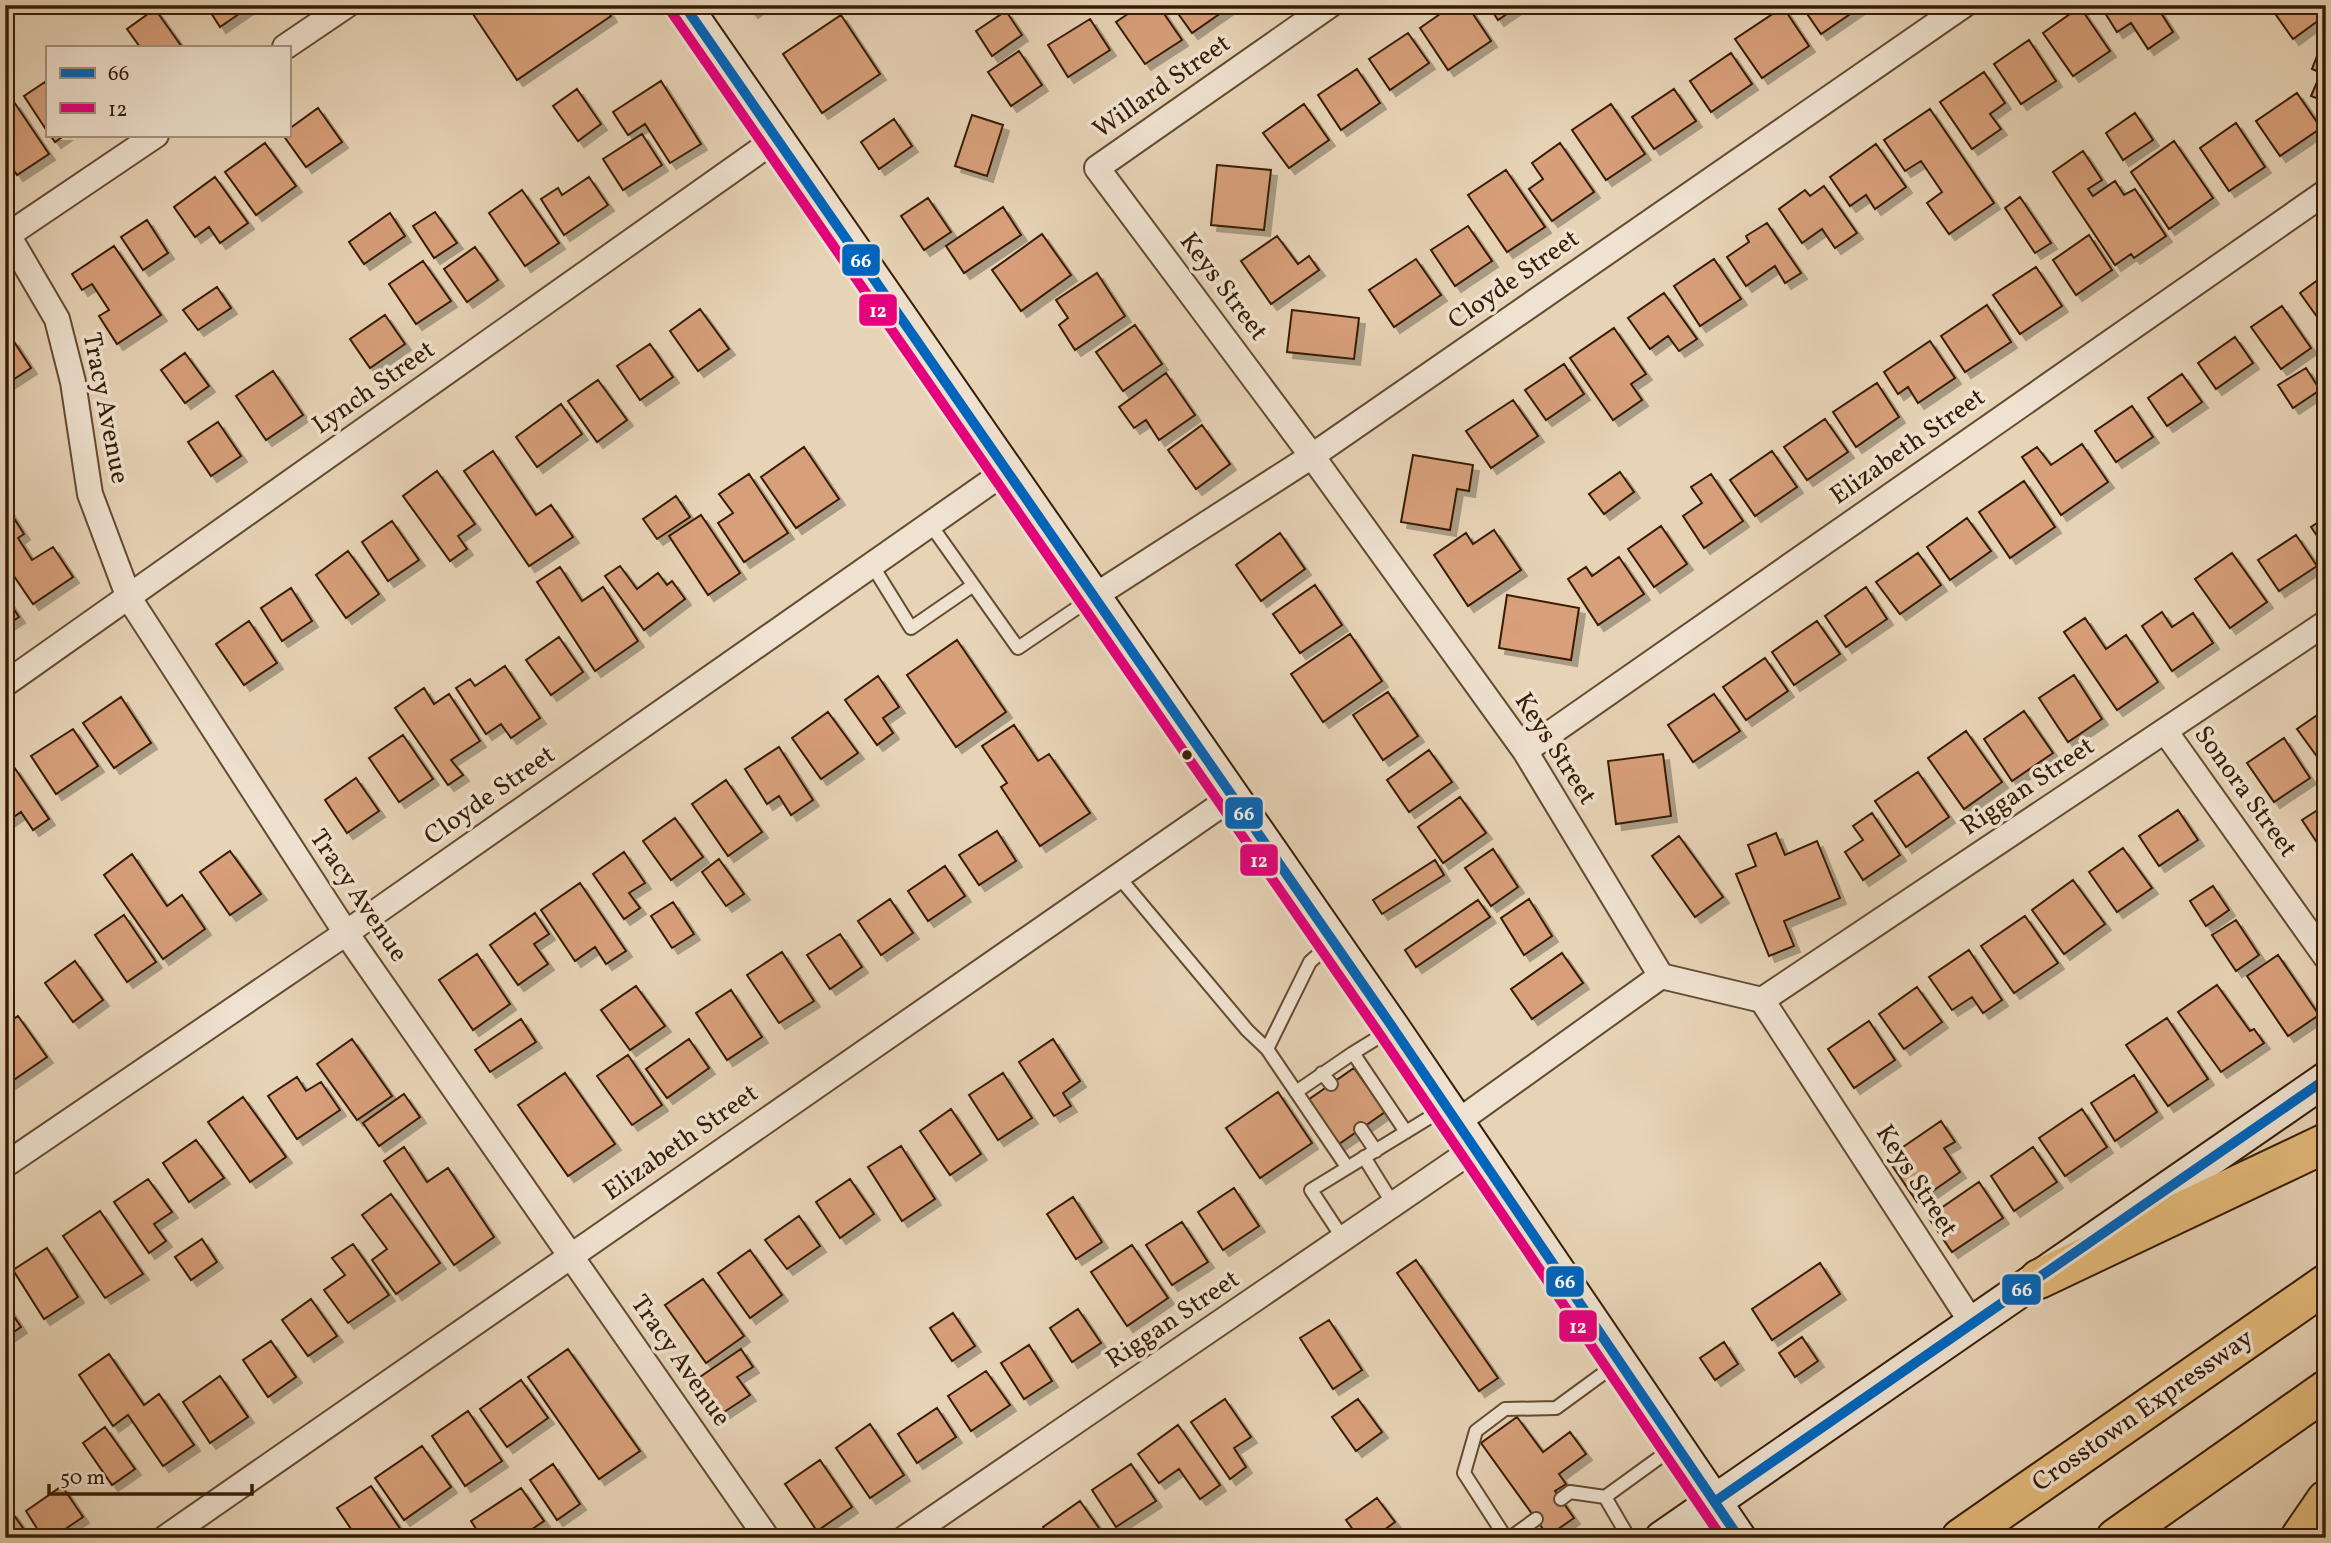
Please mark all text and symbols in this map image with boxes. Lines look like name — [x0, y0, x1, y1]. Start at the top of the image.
street label: Willard Street — [1086, 26, 1238, 148]
legend — [46, 46, 290, 136]
text: 66 — [108, 60, 129, 89]
text: 12 — [108, 96, 127, 125]
street label: Cloyde Street — [1441, 222, 1587, 338]
street label: Keys Street — [1170, 225, 1276, 349]
line badge: 66 — [841, 243, 881, 277]
text: 66 — [851, 249, 871, 275]
line badge: 12 — [858, 293, 898, 327]
text: 12 — [869, 299, 887, 325]
street label: Tracy Avenue — [73, 329, 137, 487]
street label: Lynch Street — [305, 332, 443, 444]
street label: Elizabeth Street — [1823, 380, 1993, 514]
street label: Keys Street — [1505, 686, 1605, 812]
street label: Sonora Street — [2185, 719, 2305, 865]
street label: Riggan Street — [1954, 729, 2102, 845]
street label: Cloyde Street — [417, 738, 563, 854]
unlabelled marker — [1180, 748, 1194, 762]
line badge: 66 — [1224, 796, 1264, 830]
text: 66 — [1234, 802, 1254, 828]
street label: Tracy Avenue — [300, 822, 416, 970]
line badge: 12 — [1239, 843, 1279, 877]
text: 12 — [1250, 849, 1268, 875]
street label: Elizabeth Street — [596, 1076, 766, 1210]
street label: Keys Street — [1866, 1118, 1966, 1244]
street label: Riggan Street — [1099, 1262, 1247, 1378]
line badge: 66 — [1545, 1265, 1585, 1298]
text: 66 — [1555, 1270, 1575, 1296]
line badge: 66 — [2001, 1273, 2042, 1306]
text: 66 — [2012, 1278, 2032, 1304]
street label: Tracy Avenue — [621, 1288, 739, 1434]
line badge: 12 — [1558, 1309, 1598, 1343]
text: 12 — [1569, 1315, 1587, 1341]
street label: Crosstown Expressway — [2025, 1321, 2261, 1501]
scale bar — [49, 1452, 252, 1496]
text: 50 m — [60, 1464, 105, 1493]

